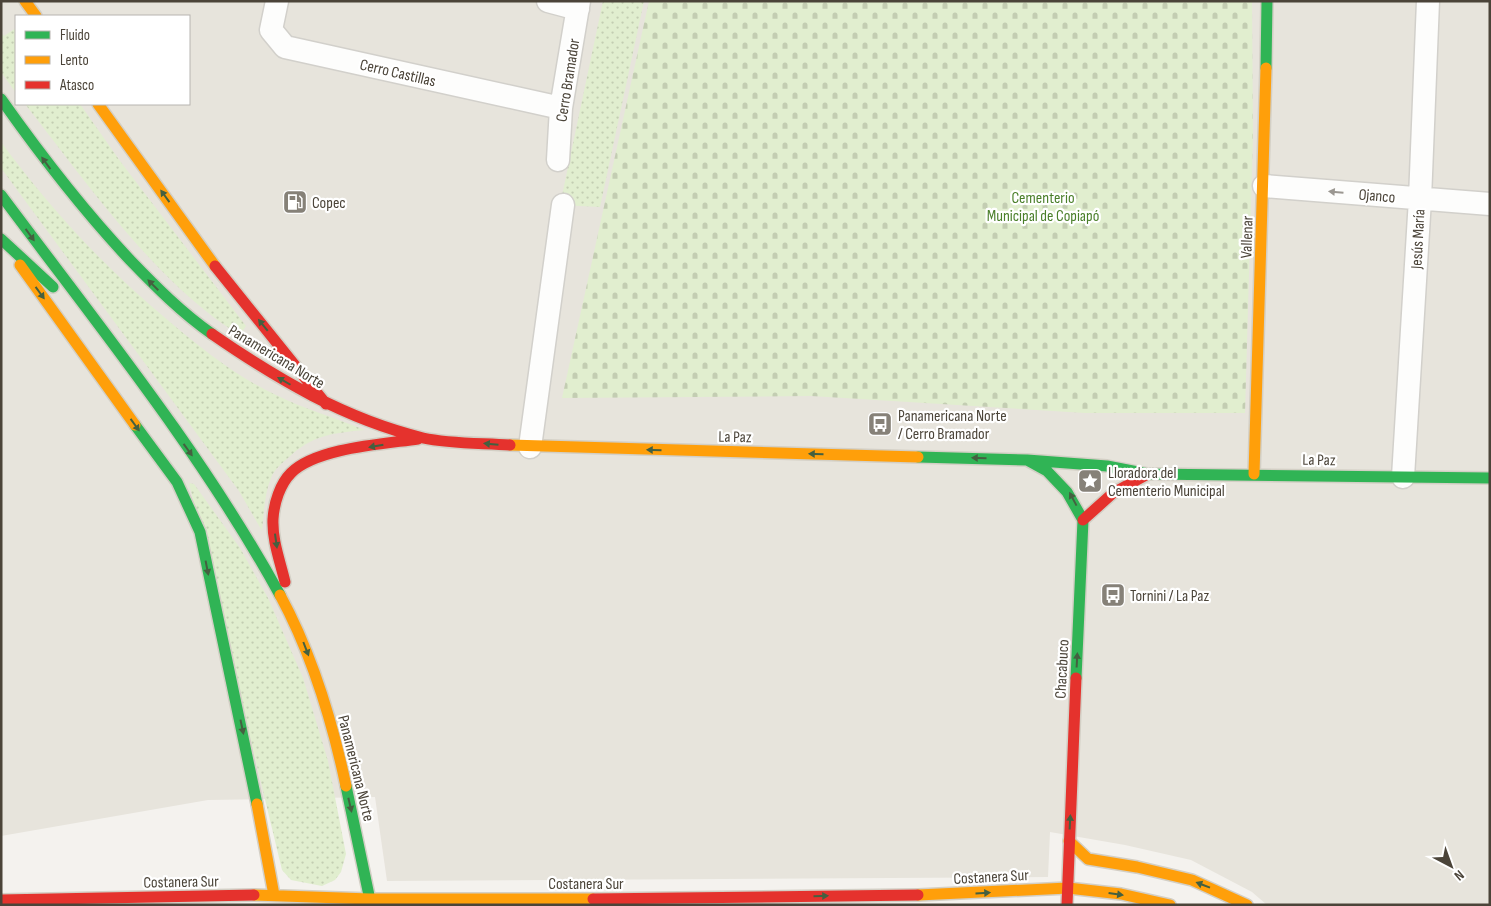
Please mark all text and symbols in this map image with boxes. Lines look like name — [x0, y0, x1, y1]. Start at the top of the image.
legend — [15, 15, 190, 105]
text: Fluido — [60, 26, 90, 45]
street label: Cerro Bramador — [553, 37, 585, 123]
text: Lento — [60, 51, 89, 70]
street label: Cerro Castillas — [358, 56, 438, 91]
text: Atasco — [59, 76, 94, 95]
one-way arrow — [41, 156, 51, 170]
street label: Ojanco — [1358, 185, 1396, 208]
one-way arrow — [1328, 187, 1344, 195]
one-way arrow — [160, 189, 170, 203]
fuel station icon: Copec — [282, 189, 308, 215]
park label: Cementerio Municipal de Copiapó — [987, 189, 1099, 226]
place label: Copec — [312, 194, 346, 213]
street label: Jesús María — [1407, 209, 1430, 270]
street label: Vallenar — [1237, 215, 1258, 259]
one-way arrow — [25, 228, 35, 242]
one-way arrow — [147, 279, 159, 291]
one-way arrow — [35, 286, 45, 300]
one-way arrow — [257, 319, 268, 332]
street label: Panamericana Norte — [225, 321, 328, 393]
one-way arrow — [276, 377, 291, 385]
place label: Panamericana Norte / Cerro Bramador — [898, 407, 1007, 444]
bus stop icon: Panamericana Norte / Cerro Bramador — [867, 411, 893, 437]
one-way arrow — [130, 418, 140, 432]
street label: La Paz — [718, 428, 752, 447]
one-way arrow — [483, 439, 499, 447]
one-way arrow — [183, 443, 193, 457]
one-way arrow — [368, 443, 384, 451]
one-way arrow — [646, 446, 662, 454]
one-way arrow — [808, 450, 824, 458]
street label: La Paz — [1302, 451, 1336, 470]
one-way arrow — [970, 454, 986, 462]
place label: Lloradora del Cementerio Municipal — [1108, 464, 1225, 501]
place icon: Lloradora del Cementerio Municipal — [1077, 468, 1103, 494]
one-way arrow — [1069, 492, 1077, 507]
one-way arrow — [272, 533, 280, 549]
one-way arrow — [203, 561, 211, 577]
bus stop icon: Tornini / La Paz — [1100, 582, 1126, 608]
place label: Tornini / La Paz — [1130, 587, 1209, 606]
street label: Chacabuco — [1051, 639, 1074, 699]
one-way arrow — [302, 642, 310, 657]
one-way arrow — [1074, 651, 1082, 667]
street label: Panamericana Norte — [333, 713, 378, 823]
one-way arrow — [238, 719, 246, 735]
one-way arrow — [347, 798, 355, 814]
one-way arrow — [1066, 814, 1074, 830]
north arrow — [1426, 841, 1476, 891]
street label: Costanera Sur — [953, 866, 1030, 889]
text: N — [1451, 867, 1468, 884]
street label: Costanera Sur — [143, 872, 219, 893]
street label: Costanera Sur — [548, 875, 624, 894]
one-way arrow — [1195, 881, 1210, 889]
one-way arrow — [976, 888, 992, 896]
one-way arrow — [1109, 890, 1125, 898]
one-way arrow — [813, 892, 829, 900]

